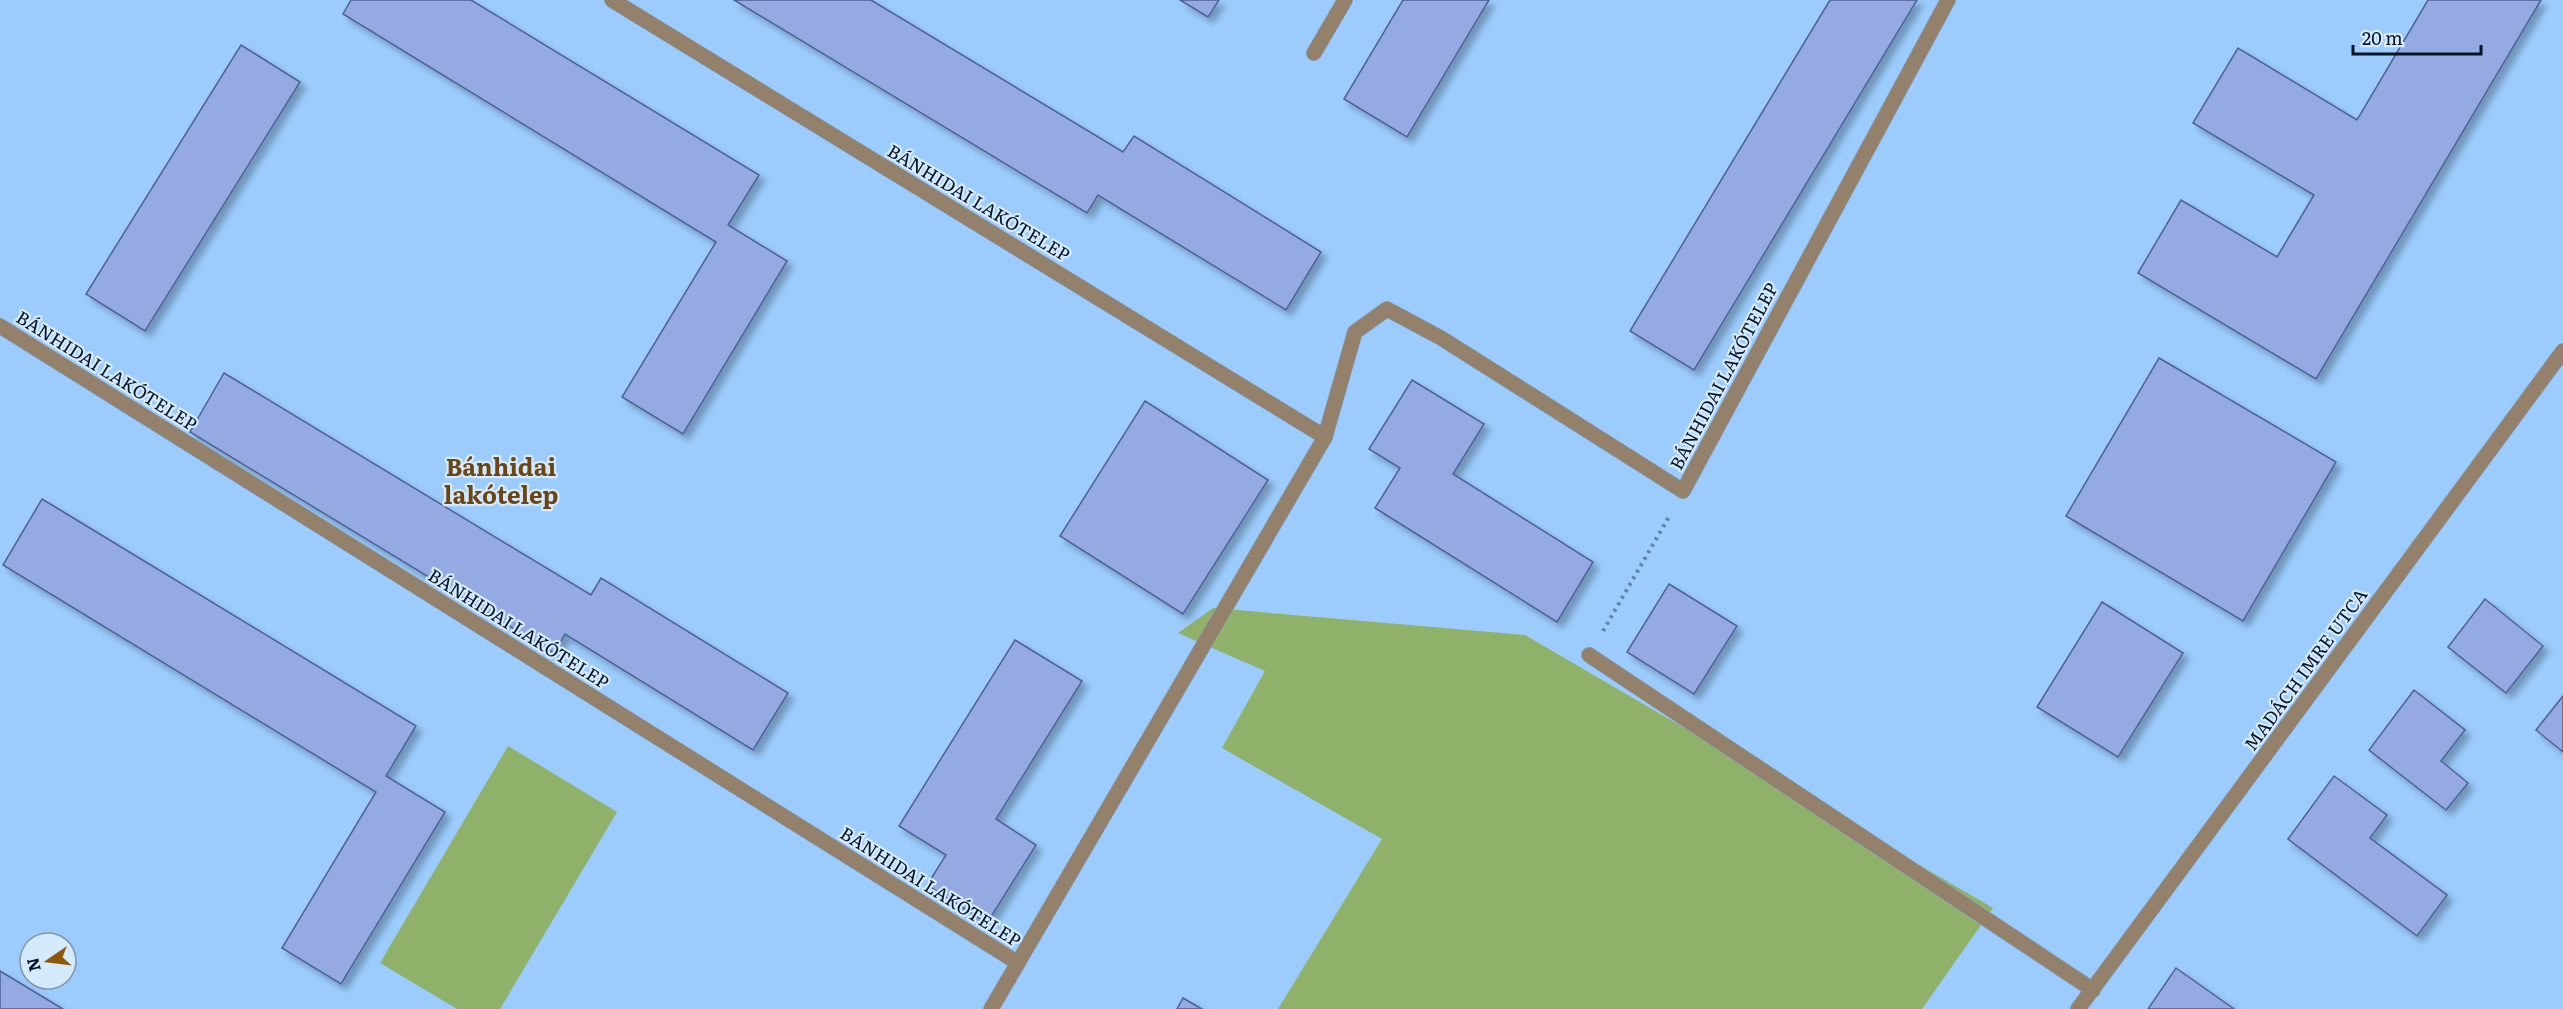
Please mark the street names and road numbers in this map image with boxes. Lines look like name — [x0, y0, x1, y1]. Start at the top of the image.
street label: BÁNHIDAI LAKÓTELEP — [883, 137, 1075, 267]
street label: BÁNHIDAI LAKÓTELEP — [1662, 277, 1784, 474]
street label: BÁNHIDAI LAKÓTELEP — [11, 303, 203, 437]
street label: BÁNHIDAI LAKÓTELEP — [423, 561, 615, 695]
street label: MADÁCH IMRE UTCA — [2237, 582, 2373, 756]
street label: BÁNHIDAI LAKÓTELEP — [835, 819, 1027, 953]

